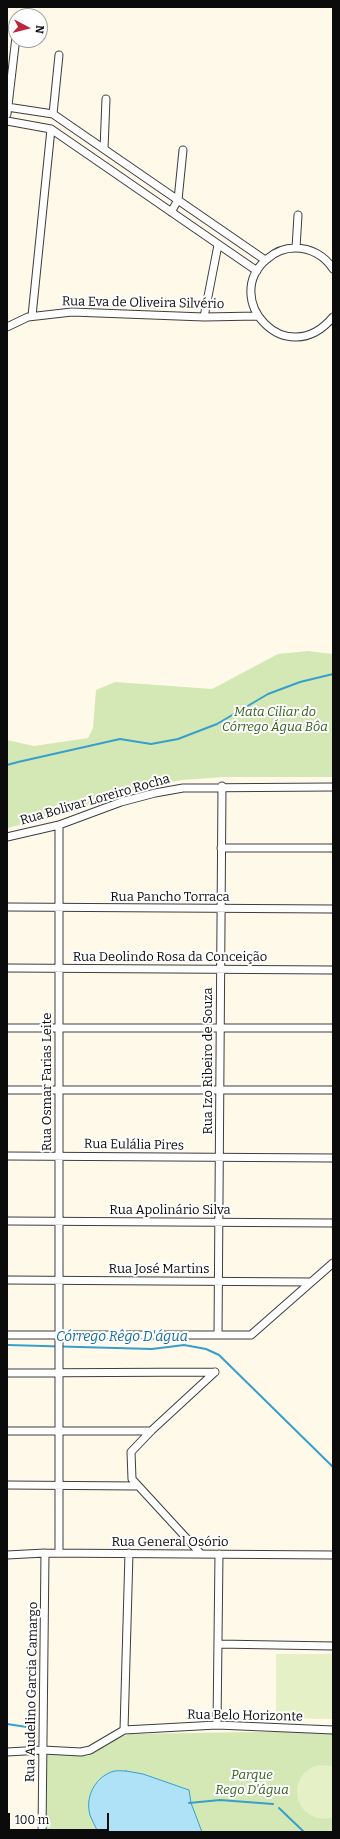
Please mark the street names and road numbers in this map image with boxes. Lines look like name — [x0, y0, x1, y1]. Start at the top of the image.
street label: Rua Eva de Oliveira Silvério — [62, 294, 224, 312]
street label: Rua Bolivar Loreiro Rocha — [18, 771, 172, 829]
street label: Rua Pancho Torraca — [110, 889, 230, 905]
street label: Rua Deolindo Rosa da Conceição — [73, 949, 267, 965]
street label: Rua Izo Ribeiro de Souza — [200, 987, 216, 1135]
street label: Rua Osmar Farias Leite — [39, 1013, 55, 1151]
street label: Rua Eulália Pires — [84, 1136, 184, 1154]
street label: Rua Apolinário Silva — [109, 1202, 231, 1218]
street label: Rua José Martins — [109, 1261, 209, 1277]
street label: Rua General Osório — [111, 1534, 229, 1550]
street label: Rua Audelino Garcia Camargo — [23, 1602, 41, 1782]
street label: Rua Belo Horizonte — [187, 1707, 303, 1725]

